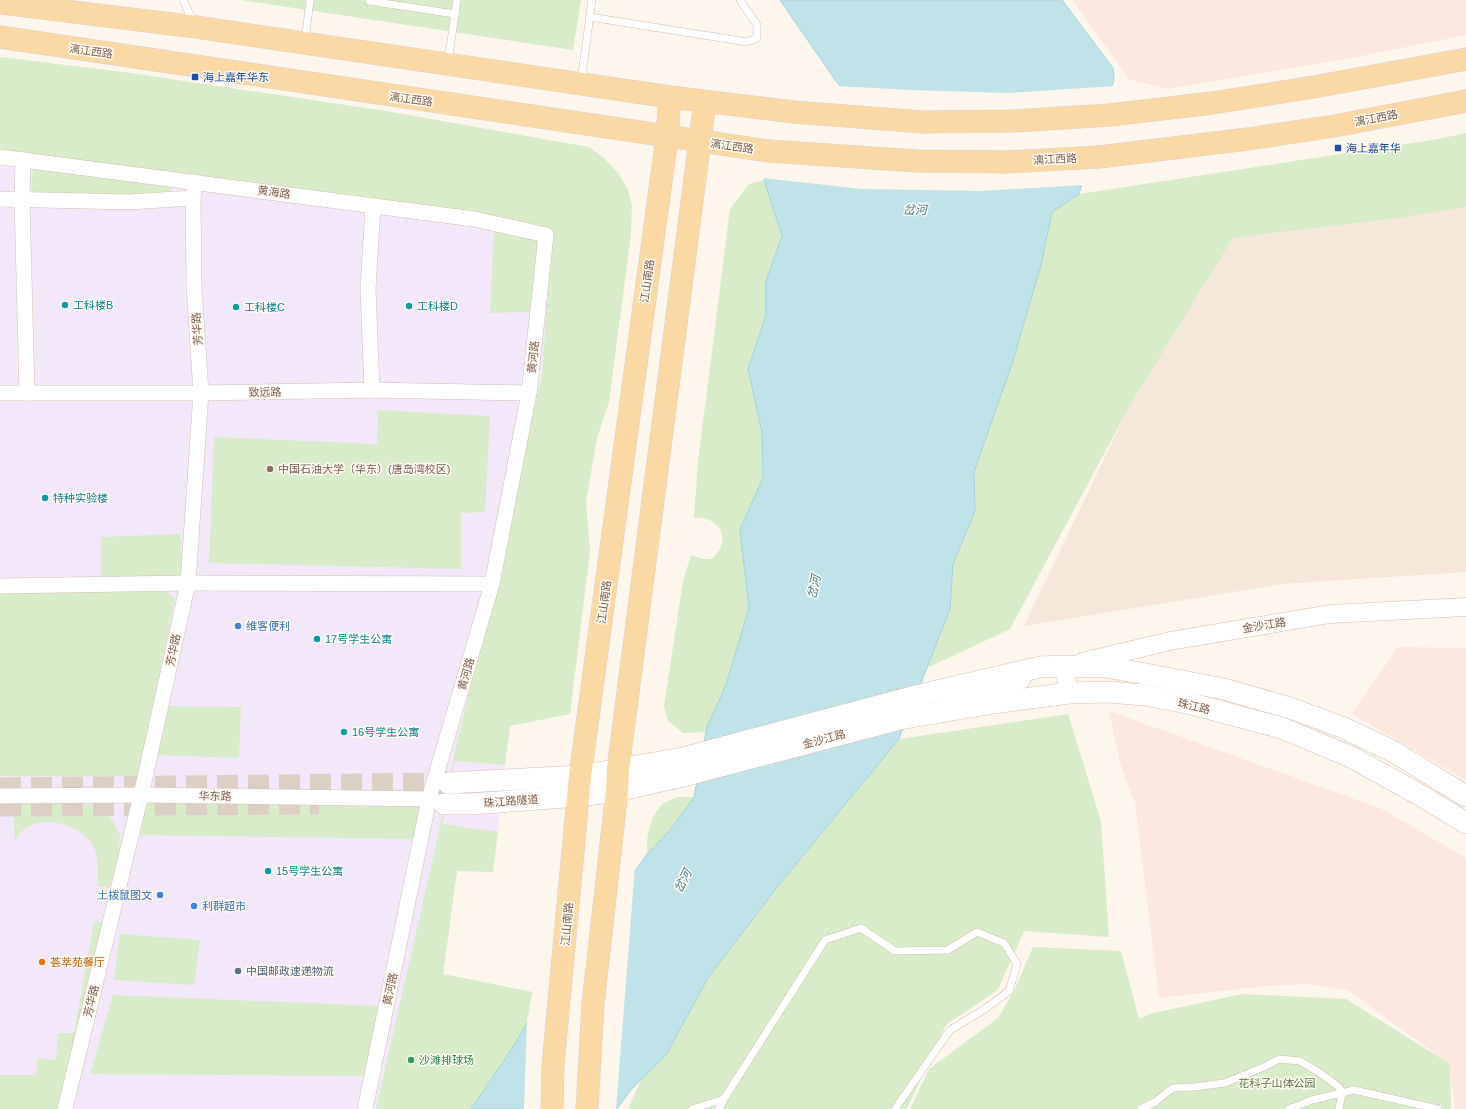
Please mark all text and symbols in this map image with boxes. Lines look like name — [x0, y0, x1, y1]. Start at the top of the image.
street label: 漓江西路 — [68, 42, 114, 60]
place label: 海上嘉年华东 — [203, 71, 269, 83]
marker: 海上嘉年华东 — [190, 72, 200, 82]
street label: 漓江西路 — [388, 90, 434, 108]
street label: 漓江西路 — [1353, 108, 1399, 128]
street label: 漓江西路 — [709, 137, 755, 155]
place label: 海上嘉年华 — [1346, 142, 1401, 154]
marker: 海上嘉年华 — [1333, 143, 1343, 153]
street label: 漓江西路 — [1033, 152, 1077, 166]
street label: 黄海路 — [257, 184, 291, 200]
water label: 岔河 — [903, 203, 929, 217]
street label: 江山南路 — [638, 258, 656, 304]
place label: 工科楼B — [73, 299, 113, 311]
marker: 工科楼B — [60, 300, 70, 310]
place label: 工科楼D — [417, 300, 458, 312]
place label: 工科楼C — [244, 301, 285, 313]
marker: 工科楼D — [404, 301, 414, 311]
marker: 工科楼C — [231, 302, 241, 312]
street label: 芳华路 — [190, 312, 204, 346]
street label: 黄河路 — [525, 340, 541, 374]
street label: 致远路 — [248, 386, 282, 398]
place label: 中国石油大学（华东）(唐岛湾校区) — [278, 463, 450, 475]
marker: 中国石油大学（华东）(唐岛湾校区) — [265, 464, 275, 474]
place label: 特种实验楼 — [53, 492, 108, 504]
marker: 特种实验楼 — [40, 493, 50, 503]
water label: 岔河 — [805, 572, 824, 600]
street label: 江山南路 — [595, 579, 613, 625]
street label: 金沙江路 — [1241, 616, 1287, 634]
place label: 维客便利 — [246, 620, 290, 632]
marker: 维客便利 — [233, 621, 243, 631]
street label: 芳华路 — [164, 633, 182, 667]
place label: 17号学生公寓 — [325, 633, 392, 645]
marker: 17号学生公寓 — [312, 634, 322, 644]
street label: 黄河路 — [456, 656, 476, 692]
street label: 珠江路 — [1177, 696, 1211, 716]
place label: 16号学生公寓 — [352, 726, 419, 738]
marker: 16号学生公寓 — [339, 727, 349, 737]
street label: 金沙江路 — [801, 728, 847, 750]
street label: 华东路 — [198, 790, 232, 802]
street label: 珠江路隧道 — [483, 793, 539, 809]
place label: 15号学生公寓 — [276, 865, 343, 877]
water label: 岔河 — [671, 865, 696, 895]
marker: 15号学生公寓 — [263, 866, 273, 876]
place label: 土拨鼠图文 — [97, 889, 152, 901]
marker: 土拨鼠图文 — [155, 890, 165, 900]
place label: 利群超市 — [202, 900, 246, 912]
marker: 利群超市 — [189, 901, 199, 911]
street label: 江山南路 — [559, 902, 575, 946]
place label: 荟萃苑餐厅 — [50, 956, 105, 968]
marker: 荟萃苑餐厅 — [37, 957, 47, 967]
place label: 中国邮政速递物流 — [246, 965, 334, 977]
marker: 中国邮政速递物流 — [233, 966, 243, 976]
street label: 黄河路 — [381, 972, 399, 1006]
street label: 芳华路 — [81, 984, 101, 1018]
place label: 沙滩排球场 — [419, 1054, 474, 1066]
marker: 沙滩排球场 — [406, 1055, 416, 1065]
park label: 花科子山体公园 — [1239, 1077, 1316, 1089]

